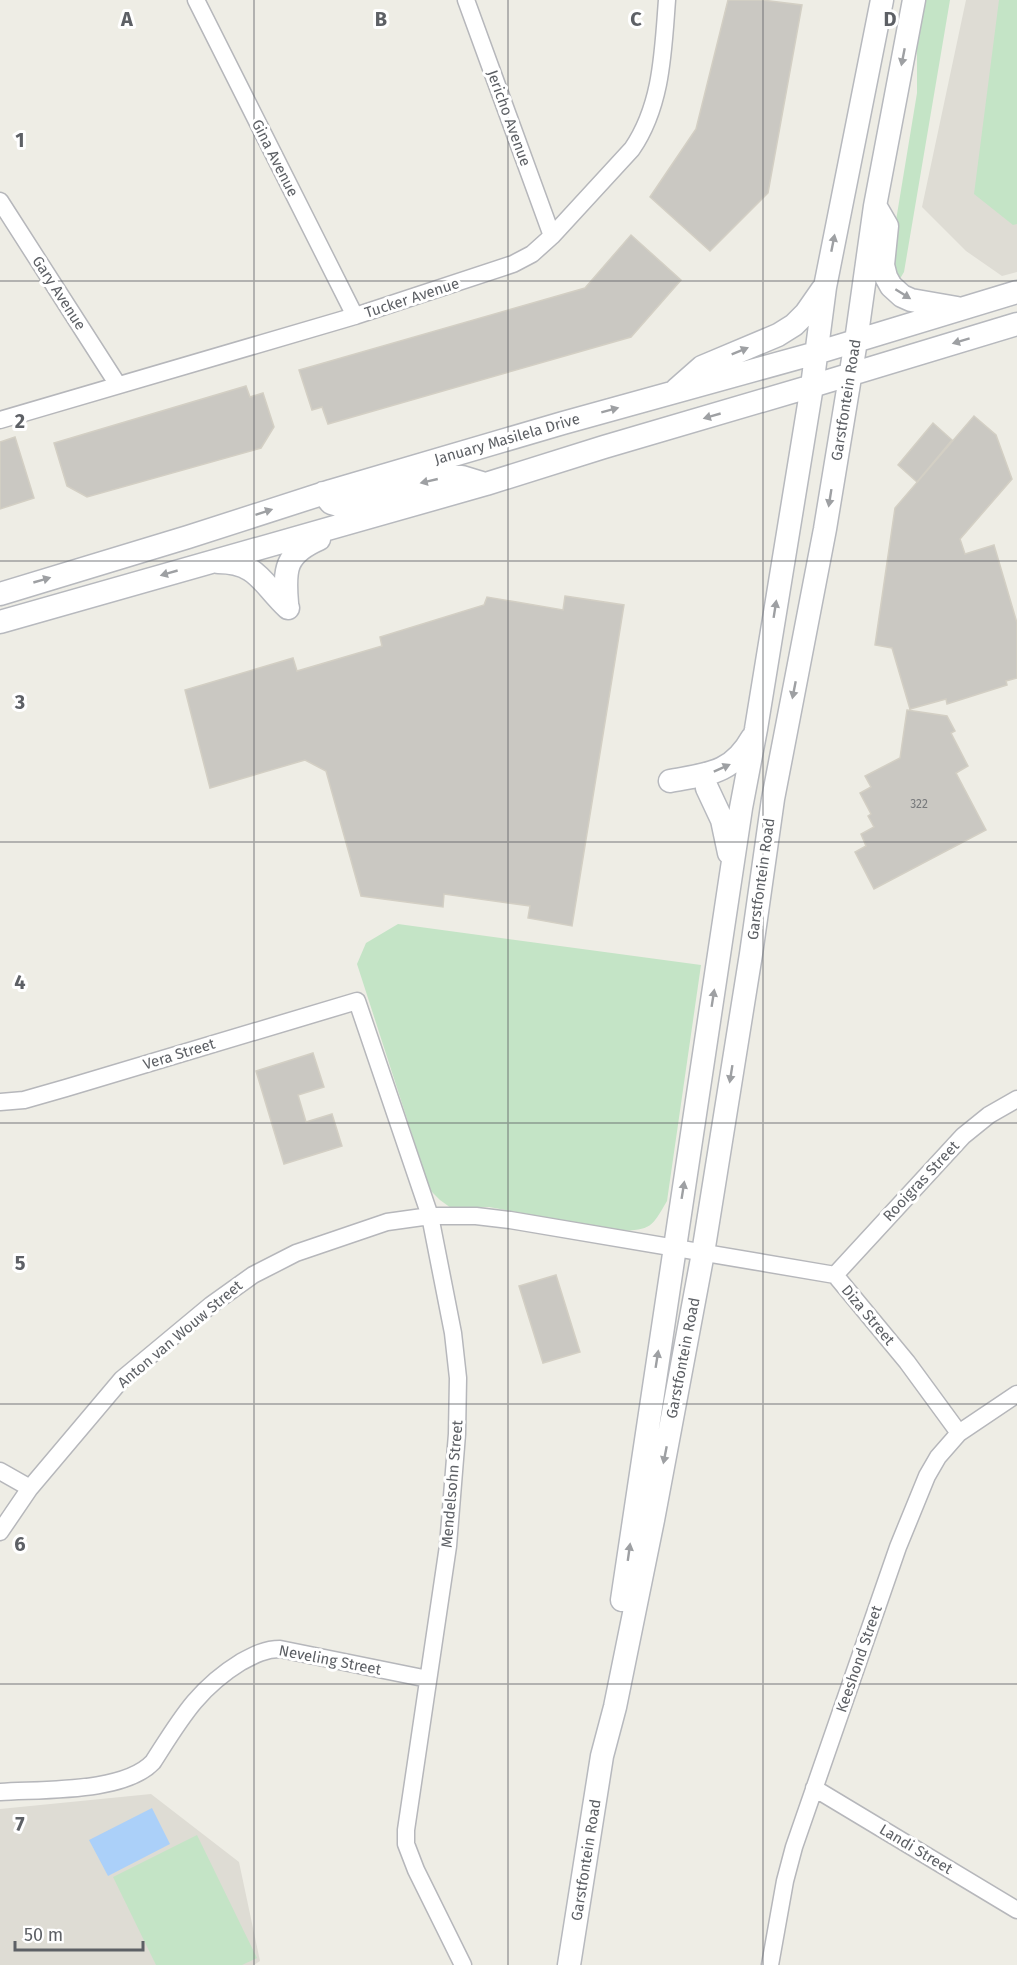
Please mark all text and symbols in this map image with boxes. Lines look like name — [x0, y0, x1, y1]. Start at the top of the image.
text: A — [120, 7, 134, 31]
text: B — [375, 7, 387, 31]
text: C — [630, 7, 642, 31]
text: D — [883, 7, 897, 31]
one-way arrow — [898, 48, 907, 67]
street label: Jericho Avenue — [483, 67, 535, 169]
street label: Gina Avenue — [248, 116, 302, 200]
text: 1 — [15, 128, 25, 152]
one-way arrow — [829, 233, 838, 252]
street label: Gary Avenue — [28, 253, 90, 333]
street label: Tucker Avenue — [362, 274, 462, 322]
one-way arrow — [894, 289, 911, 300]
one-way arrow — [952, 337, 970, 346]
street label: Garstfontein Road — [827, 338, 865, 462]
one-way arrow — [731, 346, 749, 356]
one-way arrow — [601, 405, 619, 414]
text: 2 — [15, 409, 25, 433]
street label: January Masilela Drive — [432, 410, 582, 468]
one-way arrow — [703, 412, 721, 421]
one-way arrow — [420, 476, 438, 486]
one-way arrow — [825, 489, 834, 508]
one-way arrow — [255, 507, 273, 517]
one-way arrow — [160, 569, 178, 578]
one-way arrow — [33, 575, 51, 584]
one-way arrow — [771, 600, 780, 619]
one-way arrow — [789, 680, 798, 699]
text: 3 — [14, 690, 25, 714]
one-way arrow — [713, 763, 731, 773]
house number: 322 — [910, 797, 928, 811]
street label: Garstfontein Road — [744, 817, 778, 941]
text: 4 — [14, 970, 26, 994]
one-way arrow — [708, 988, 717, 1007]
street label: Vera Street — [141, 1034, 218, 1073]
one-way arrow — [727, 1065, 736, 1084]
street label: Rooigras Street — [879, 1137, 963, 1225]
one-way arrow — [679, 1181, 688, 1200]
text: 5 — [15, 1251, 26, 1275]
street label: Anton van Wouw Street — [114, 1276, 246, 1391]
street label: Diza Street — [838, 1281, 899, 1349]
street label: Garstfontein Road — [662, 1296, 704, 1420]
one-way arrow — [653, 1350, 662, 1369]
street label: Mendelsohn Street — [437, 1419, 467, 1549]
one-way arrow — [660, 1445, 669, 1464]
text: 6 — [14, 1532, 26, 1556]
one-way arrow — [624, 1543, 633, 1562]
street label: Keeshond Street — [832, 1603, 886, 1715]
street label: Neveling Street — [277, 1641, 383, 1679]
street label: Garstfontein Road — [567, 1798, 605, 1922]
text: 7 — [15, 1812, 25, 1836]
street label: Landi Street — [876, 1820, 956, 1878]
scale bar — [15, 1914, 142, 1952]
text: 50 m — [24, 1924, 63, 1946]

